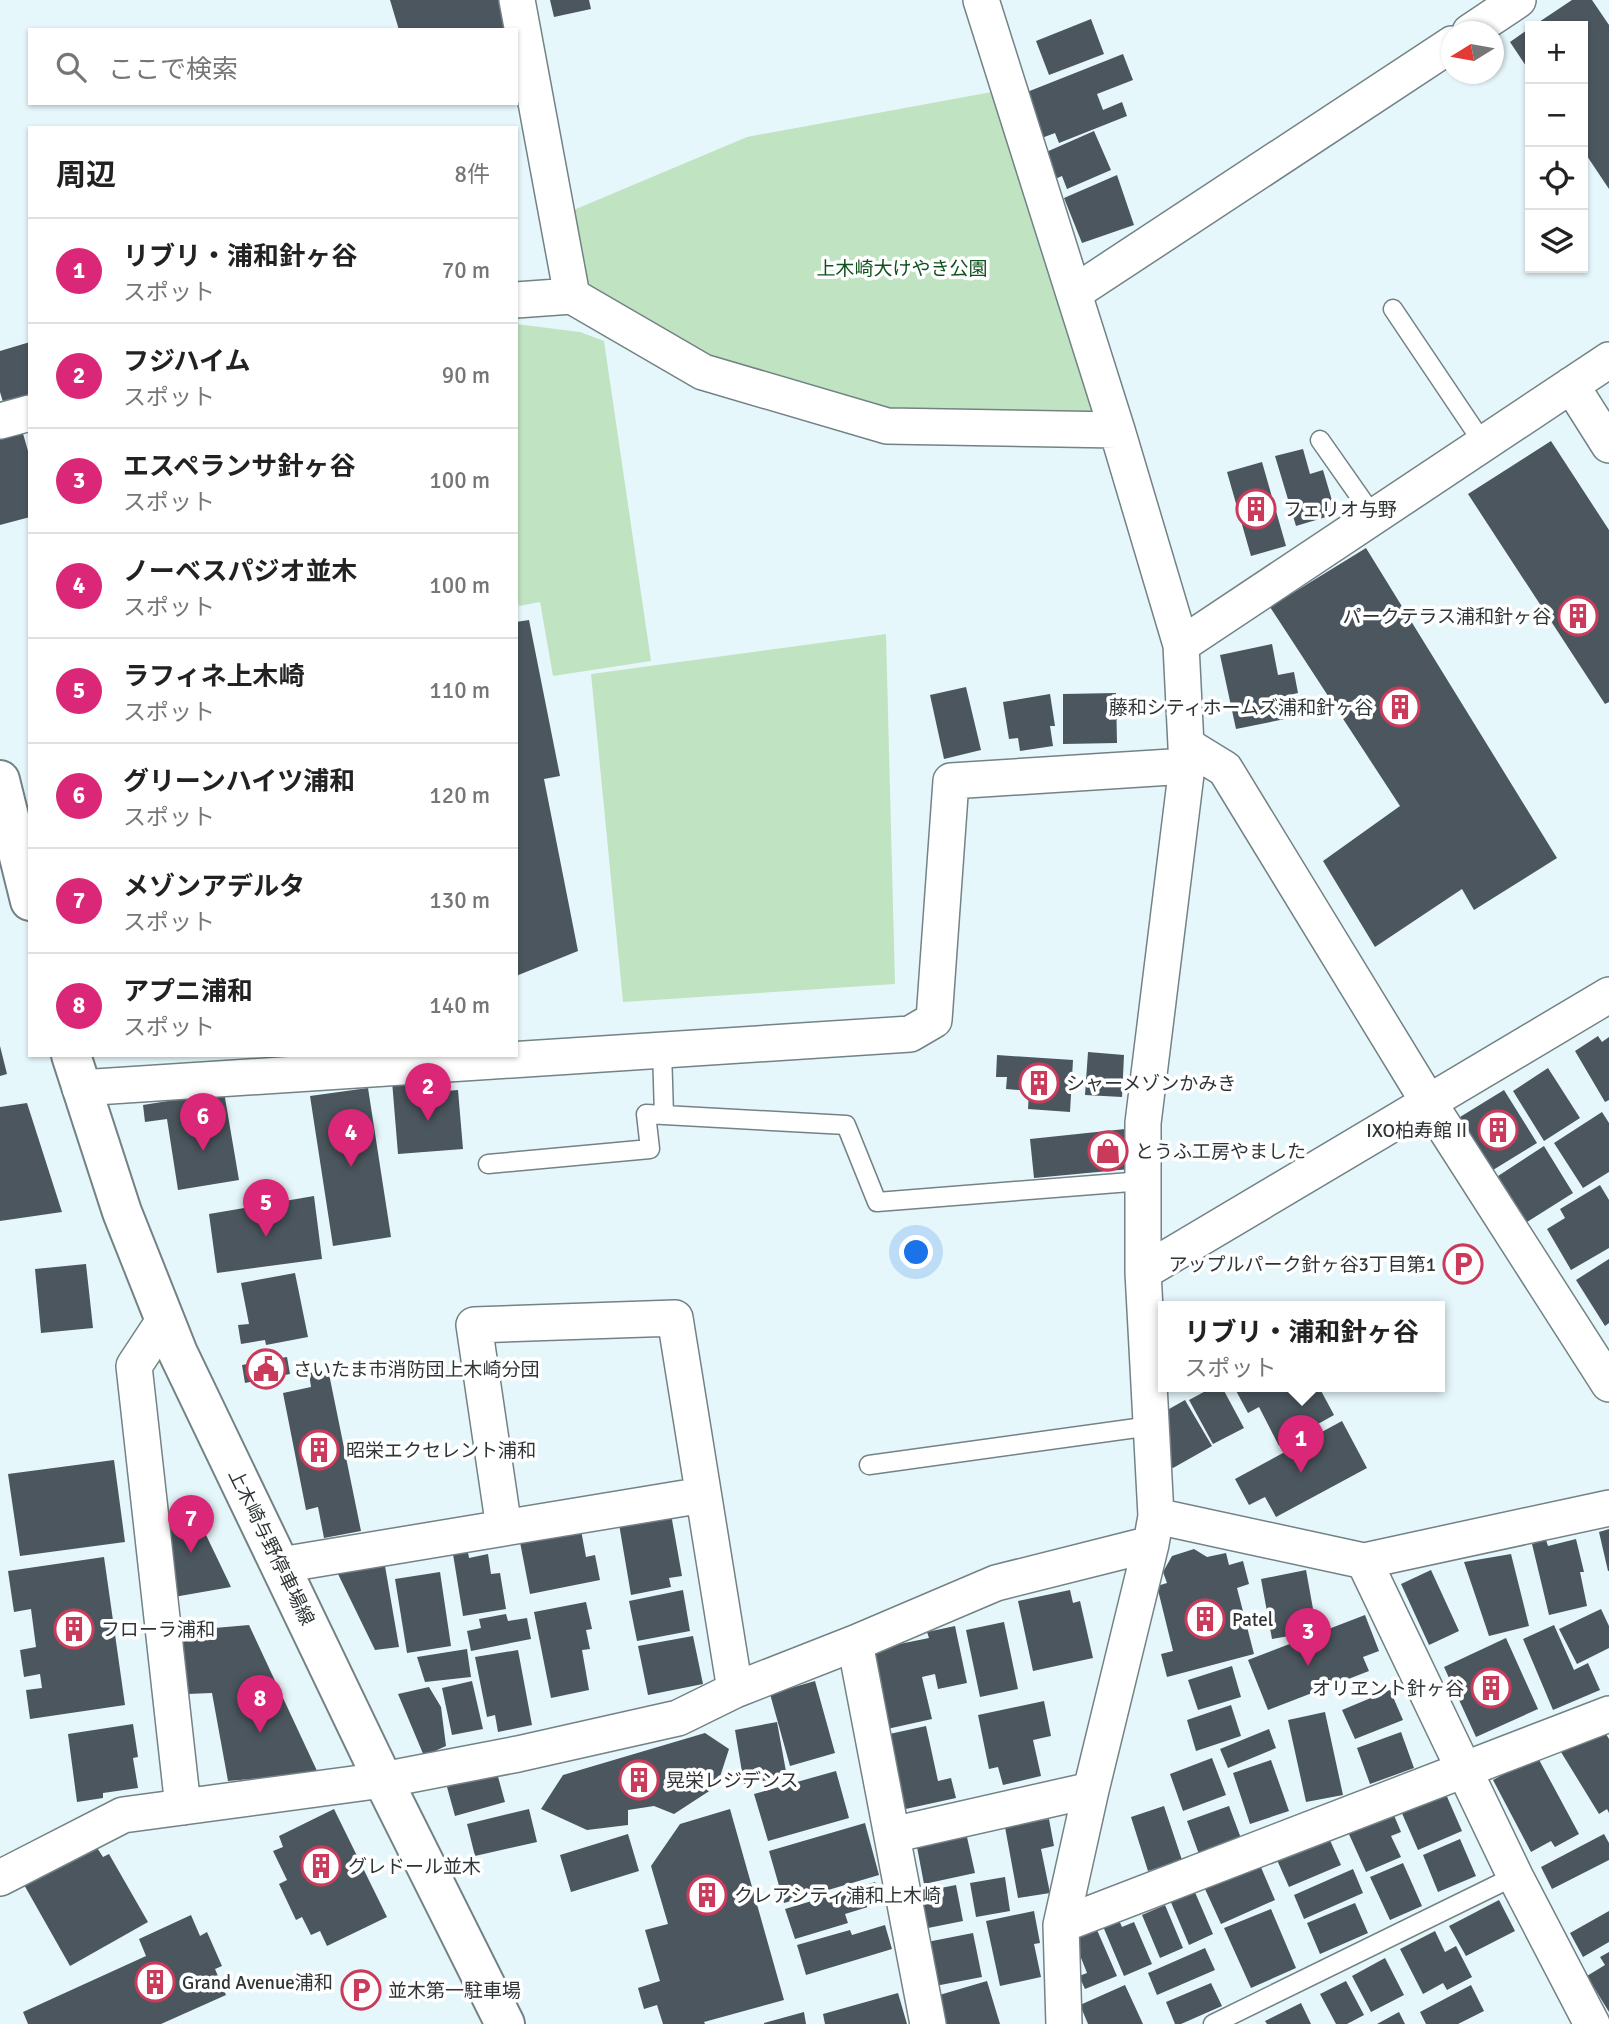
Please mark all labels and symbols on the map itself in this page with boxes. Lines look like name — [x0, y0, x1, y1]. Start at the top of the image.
north arrow — [1441, 21, 1504, 84]
park label: 上木崎大けやき公園 — [816, 257, 988, 281]
building icon: フェリオ与野 — [1235, 488, 1277, 530]
place label: フェリオ与野 — [1283, 498, 1397, 522]
building icon: パークテラス浦和針ヶ谷 — [1557, 595, 1599, 637]
place label: パークテラス浦和針ヶ谷 — [1342, 605, 1551, 629]
building icon: 藤和シティホームズ浦和針ヶ谷 — [1379, 686, 1421, 728]
place label: 藤和シティホームズ浦和針ヶ谷 — [1109, 696, 1373, 720]
building icon: シャーメゾンかみき — [1018, 1062, 1060, 1104]
pin: 2 — [405, 1063, 451, 1121]
place label: シャーメゾンかみき — [1066, 1072, 1236, 1096]
pin: 6 — [180, 1093, 226, 1151]
pin: 4 — [328, 1109, 374, 1167]
building icon: IXO柏寿館Ⅱ — [1477, 1109, 1519, 1151]
place label: IXO柏寿館Ⅱ — [1366, 1119, 1471, 1143]
shop icon: とうふ工房やました — [1087, 1130, 1129, 1172]
place label: とうふ工房やました — [1135, 1140, 1306, 1164]
pin: 5 — [243, 1179, 289, 1237]
your location — [899, 1235, 933, 1269]
parking icon: アップルパーク針ヶ谷3丁目第1 — [1442, 1243, 1484, 1285]
place label: アップルパーク針ヶ谷3丁目第1 — [1168, 1253, 1436, 1277]
public building icon: さいたま市消防団上木崎分団 — [245, 1348, 287, 1390]
place label: さいたま市消防団上木崎分団 — [293, 1358, 539, 1382]
pin: 1 — [1278, 1415, 1324, 1473]
building icon: 昭栄エクセレント浦和 — [298, 1429, 340, 1471]
place label: 昭栄エクセレント浦和 — [346, 1439, 536, 1463]
street label: 上木崎与野停車場線 — [223, 1465, 319, 1630]
pin: 7 — [168, 1495, 214, 1553]
building icon: Patel — [1184, 1598, 1226, 1640]
building icon: フローラ浦和 — [53, 1608, 95, 1650]
place label: Patel — [1232, 1608, 1273, 1632]
pin: 3 — [1285, 1608, 1331, 1666]
place label: フローラ浦和 — [101, 1618, 215, 1642]
building icon: オリヱント針ヶ谷 — [1470, 1667, 1512, 1709]
pin: 8 — [237, 1675, 283, 1733]
place label: オリヱント針ヶ谷 — [1312, 1677, 1464, 1701]
building icon: 晃栄レジデンス — [618, 1759, 660, 1801]
place label: 晃栄レジデンス — [666, 1769, 799, 1793]
building icon: グレドール並木 — [300, 1845, 342, 1887]
place label: グレドール並木 — [348, 1855, 481, 1879]
building icon: クレアシティ浦和上木崎 — [686, 1874, 728, 1916]
place label: クレアシティ浦和上木崎 — [734, 1884, 941, 1908]
building icon: Grand Avenue浦和 — [134, 1961, 176, 2003]
parking icon: 並木第一駐車場 — [340, 1969, 382, 2011]
place label: Grand Avenue浦和 — [182, 1971, 333, 1995]
place label: 並木第一駐車場 — [388, 1979, 521, 2003]

